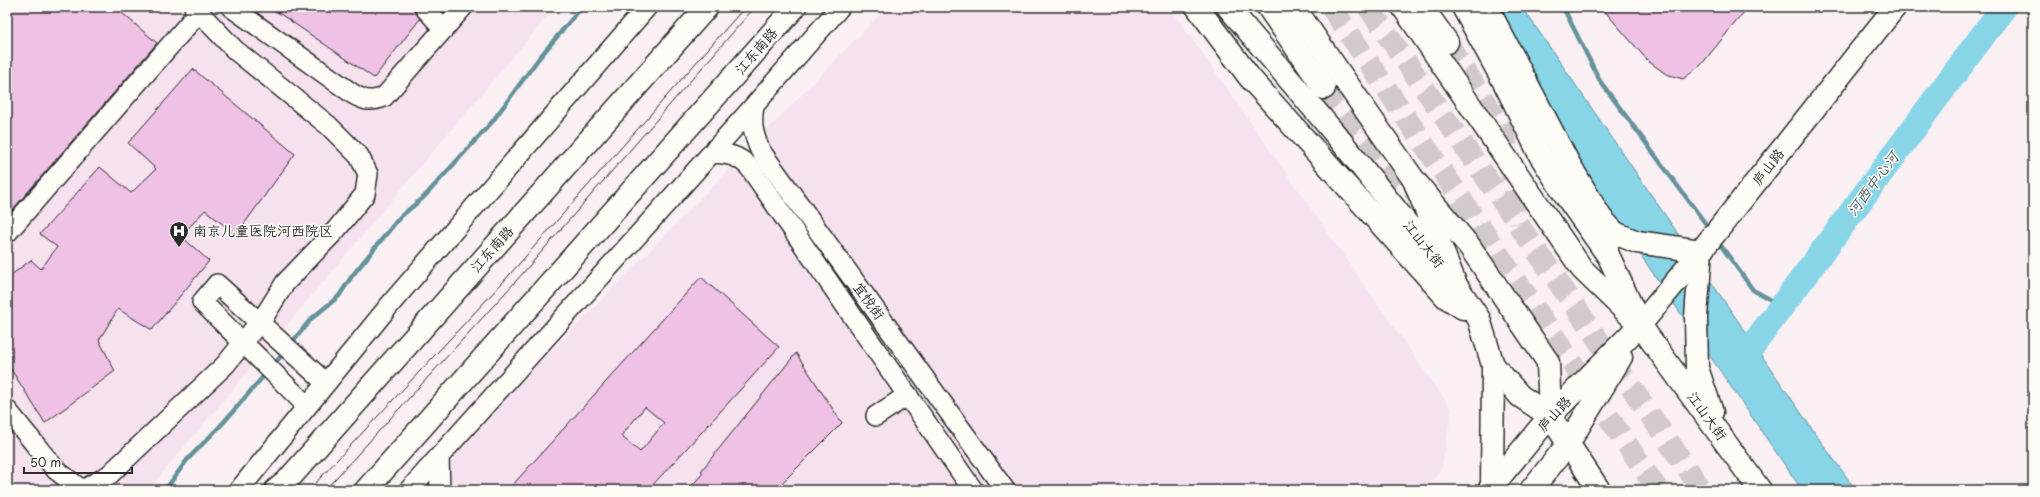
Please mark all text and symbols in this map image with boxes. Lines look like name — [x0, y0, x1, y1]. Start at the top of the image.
street label: 江东南路 — [729, 23, 782, 79]
street label: 庐山路 — [1746, 144, 1789, 190]
water label: 河西中心河 — [1840, 144, 1905, 220]
street label: 江山大街 — [1399, 215, 1450, 272]
hospital icon: 南京儿童医院河西院区 — [168, 220, 190, 248]
place label: 南京儿童医院河西院区 — [193, 220, 333, 241]
street label: 江东南路 — [465, 221, 518, 276]
street label: 宜悦街 — [849, 278, 890, 324]
street label: 江山大街 — [1682, 387, 1732, 445]
street label: 庐山路 — [1532, 391, 1576, 436]
scale bar — [24, 449, 132, 475]
text: 50 m — [30, 453, 61, 471]

